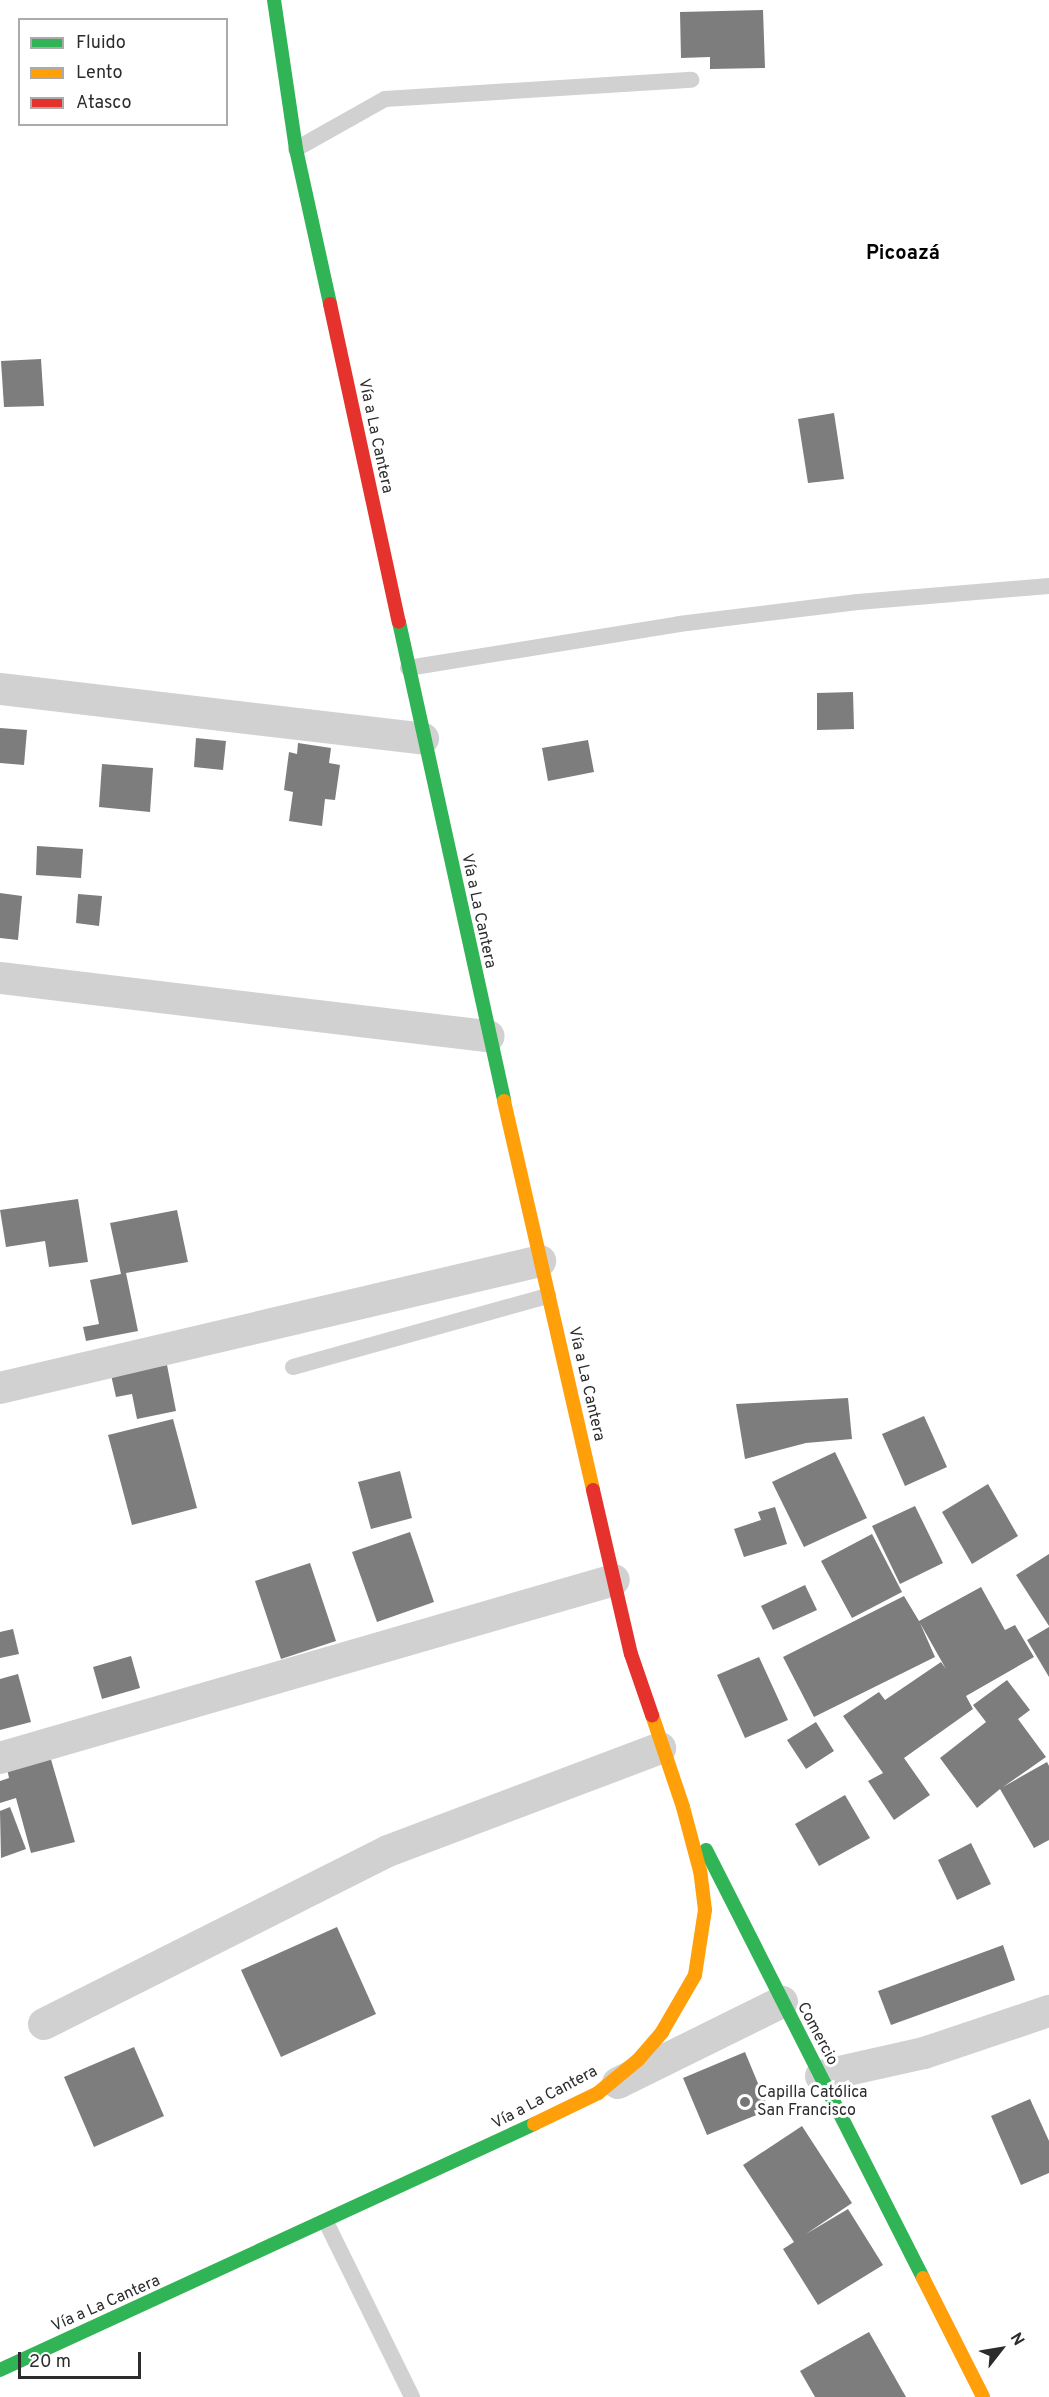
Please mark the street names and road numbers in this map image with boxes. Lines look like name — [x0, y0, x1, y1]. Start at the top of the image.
street label: Vía a La Cantera — [353, 377, 397, 495]
street label: Vía a La Cantera — [456, 852, 500, 970]
street label: Vía a La Cantera — [564, 1325, 608, 1443]
street label: Comercio — [792, 1999, 842, 2069]
street label: Vía a La Cantera — [489, 2062, 601, 2134]
street label: Vía a La Cantera — [49, 2271, 163, 2337]

